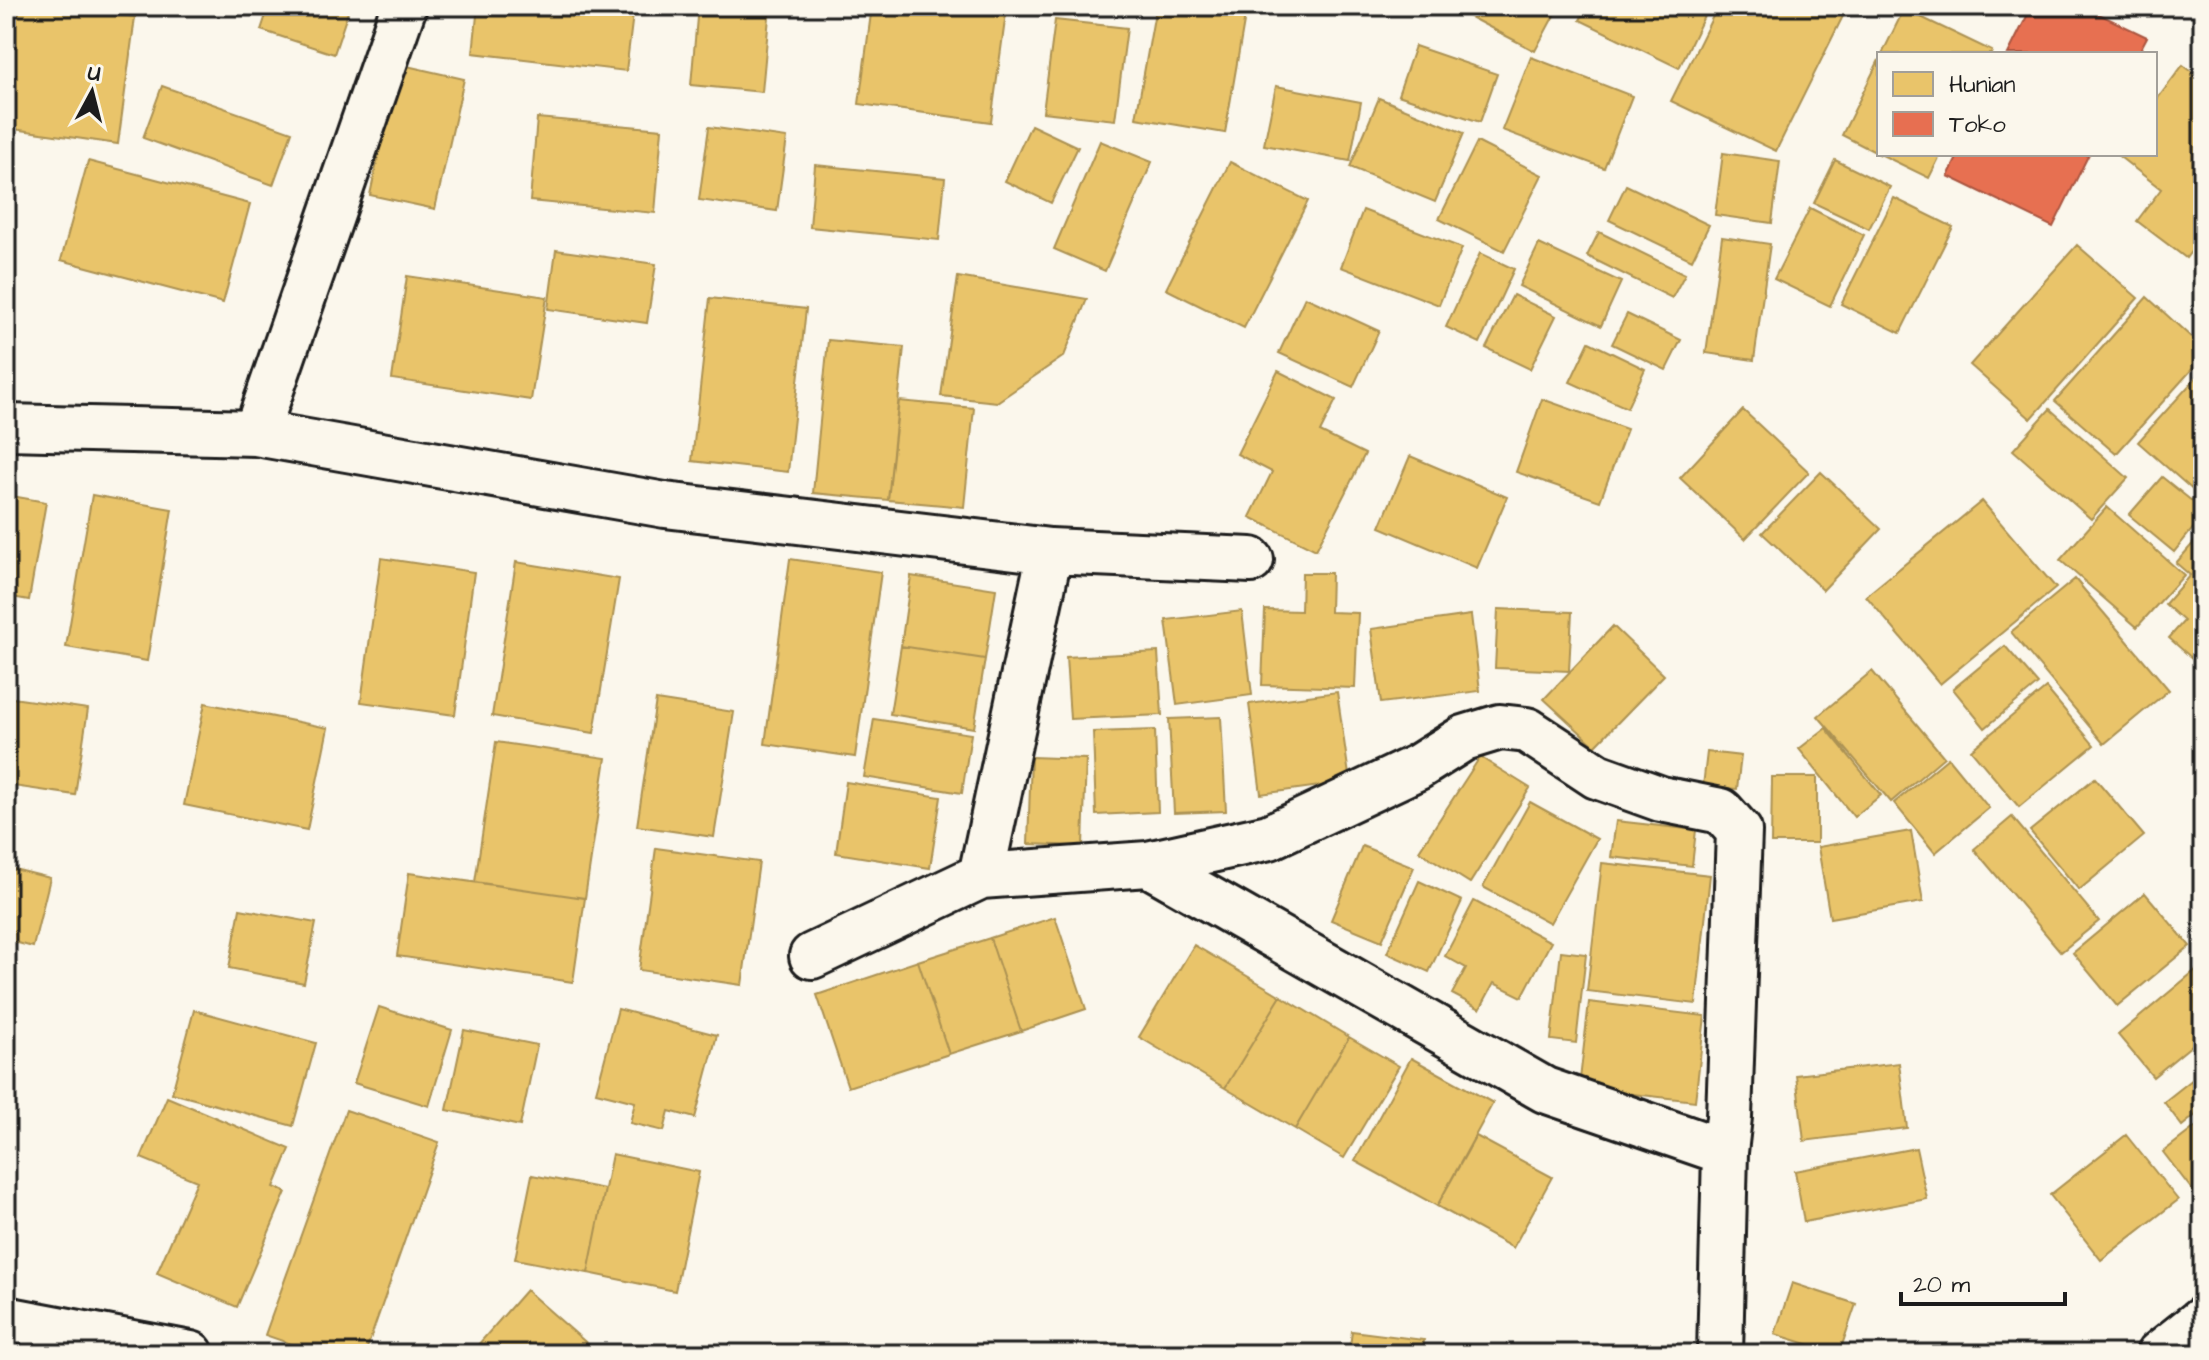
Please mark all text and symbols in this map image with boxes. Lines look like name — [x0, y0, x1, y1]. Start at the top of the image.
north arrow — [52, 52, 132, 132]
legend — [1877, 52, 2157, 156]
text: U — [86, 58, 102, 90]
text: Hunian — [1949, 68, 2016, 102]
text: Toko — [1949, 108, 2006, 142]
scale bar — [1901, 1256, 2065, 1306]
text: 20 m — [1913, 1268, 1970, 1302]

